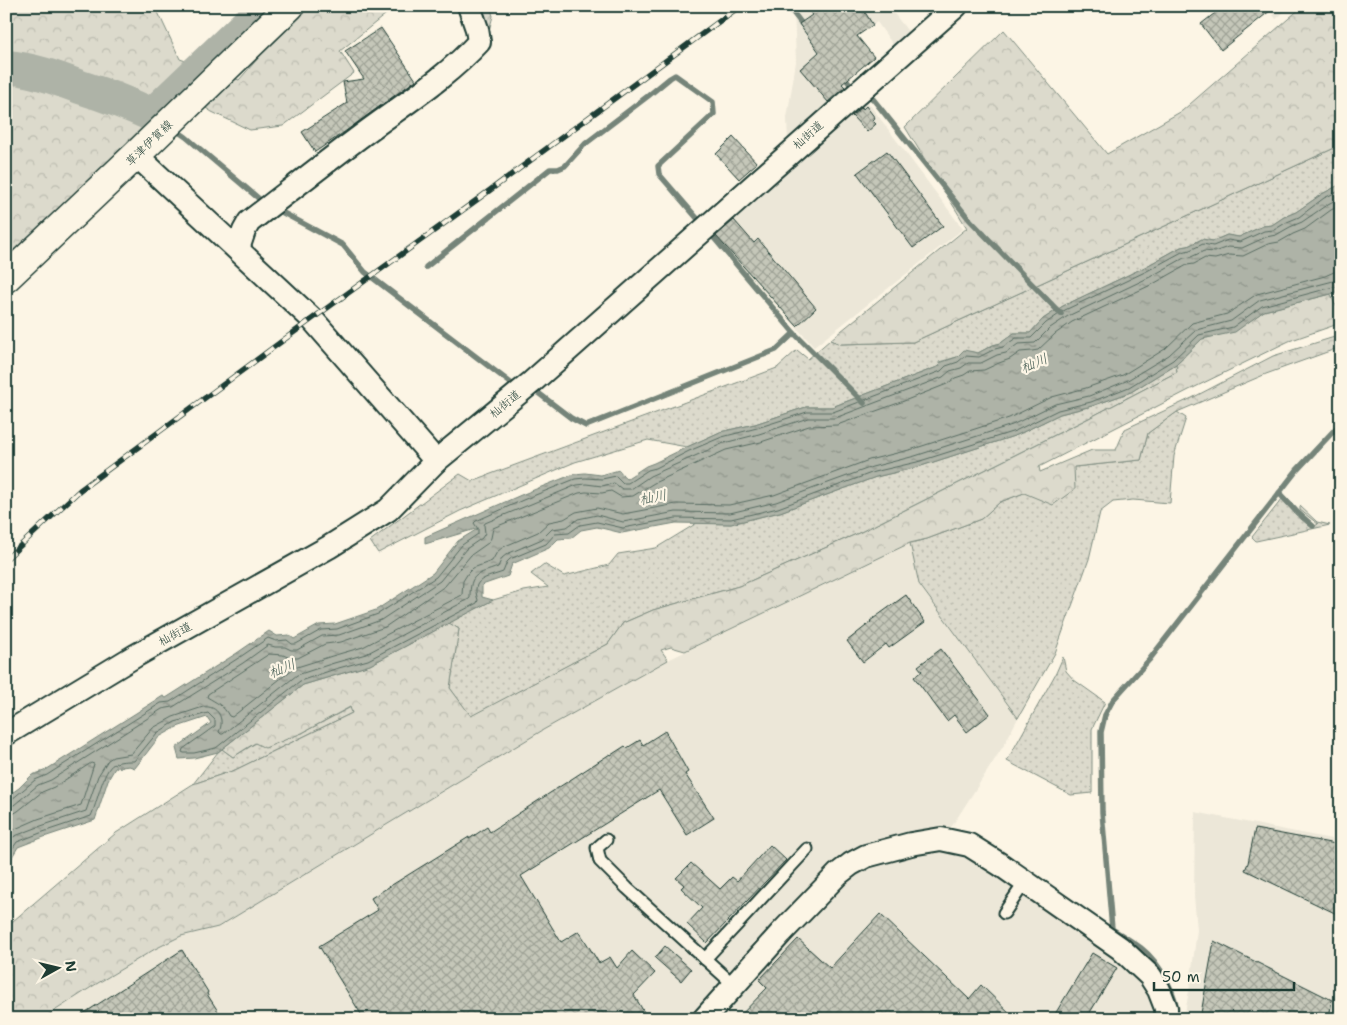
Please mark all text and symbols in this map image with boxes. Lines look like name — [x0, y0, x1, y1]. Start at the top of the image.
street label: 草津伊賀線 — [122, 116, 176, 170]
street label: 杣街道 — [789, 117, 827, 153]
water label: 杣川 — [1018, 349, 1050, 377]
street label: 杣街道 — [486, 386, 524, 422]
water label: 杣川 — [637, 485, 669, 509]
street label: 杣街道 — [155, 618, 195, 650]
water label: 杣川 — [266, 654, 298, 682]
north arrow — [32, 942, 82, 992]
text: N — [61, 959, 81, 973]
scale bar — [1154, 960, 1294, 992]
text: 50 m — [1162, 967, 1200, 987]

